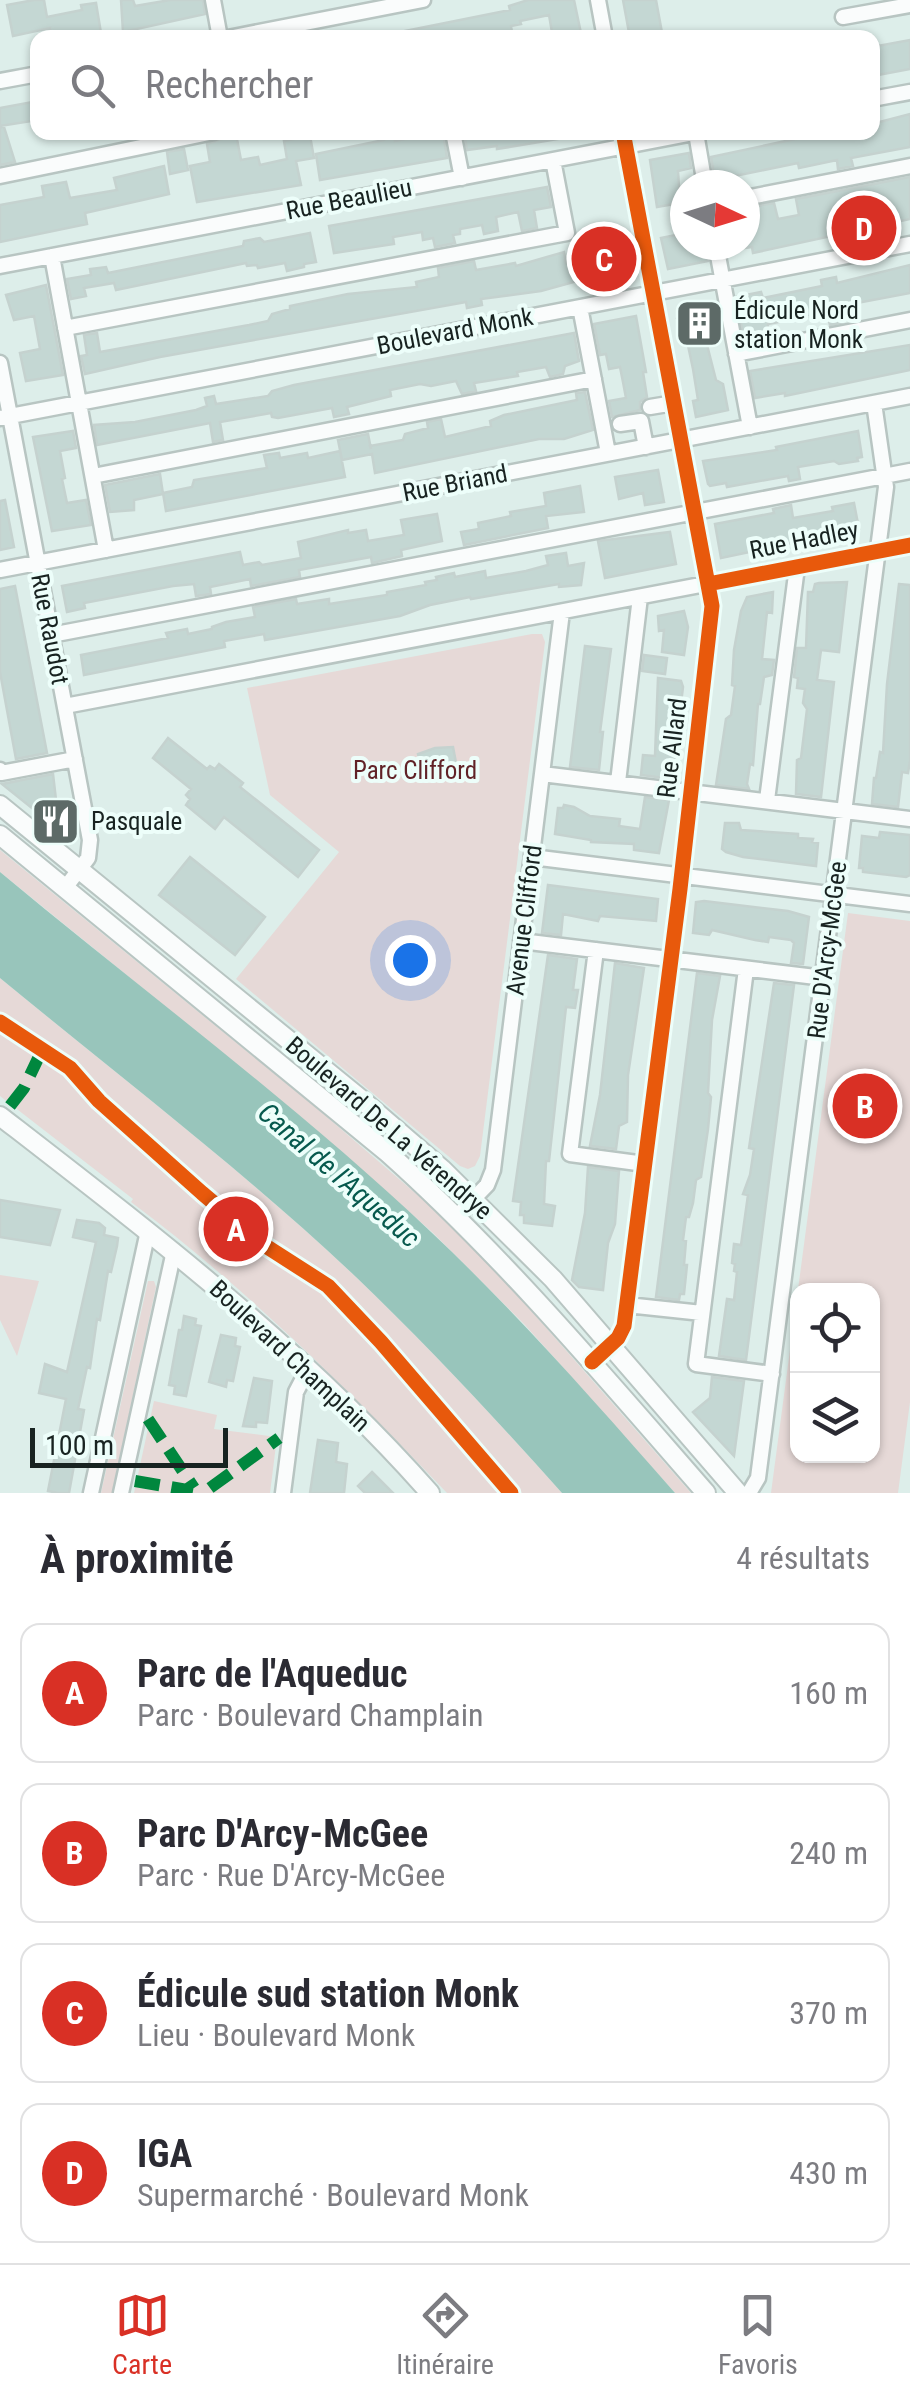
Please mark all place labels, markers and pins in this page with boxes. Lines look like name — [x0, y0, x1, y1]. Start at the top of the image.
pin: D — [832, 190, 896, 266]
pin: C — [572, 222, 636, 296]
place label: Édicule Nord station Monk — [734, 295, 864, 354]
building icon: Édicule Nord station Monk — [673, 298, 725, 350]
restaurant icon: Pasquale — [30, 795, 82, 847]
place label: Pasquale — [91, 807, 182, 836]
pin: B — [832, 1068, 898, 1144]
pin: A — [204, 1192, 268, 1266]

